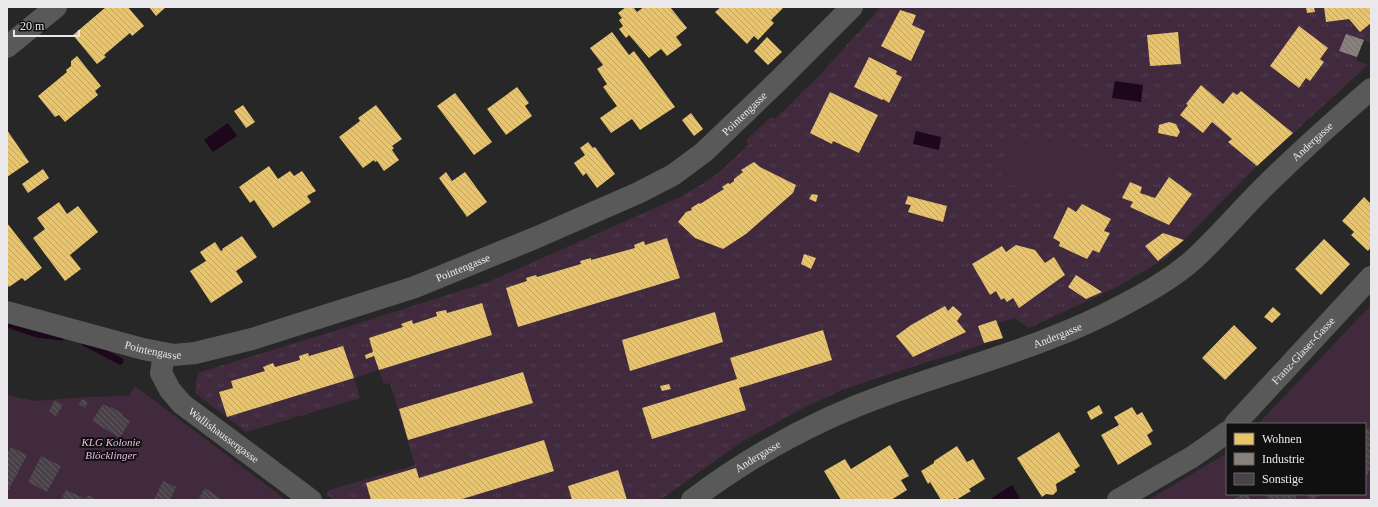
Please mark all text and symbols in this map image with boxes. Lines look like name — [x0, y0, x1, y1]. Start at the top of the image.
scale bar — [14, 12, 79, 38]
text: 20 m — [20, 19, 45, 33]
street label: Pointengasse — [719, 89, 769, 138]
street label: Andergasse — [1289, 120, 1335, 163]
street label: Pointengasse — [434, 251, 492, 284]
street label: Franz-Glaser-Gasse — [1269, 314, 1337, 387]
street label: Andergasse — [1031, 320, 1084, 350]
street label: Pointengasse — [123, 338, 182, 361]
street label: Wallishaussergasse — [186, 405, 261, 465]
legend — [1226, 423, 1366, 495]
text: Wohnen — [1262, 432, 1302, 446]
park label: KLG Kolonie Blöcklinger — [81, 436, 141, 461]
street label: Andergasse — [732, 438, 783, 474]
text: Industrie — [1262, 452, 1305, 466]
text: Sonstige — [1262, 472, 1303, 486]

